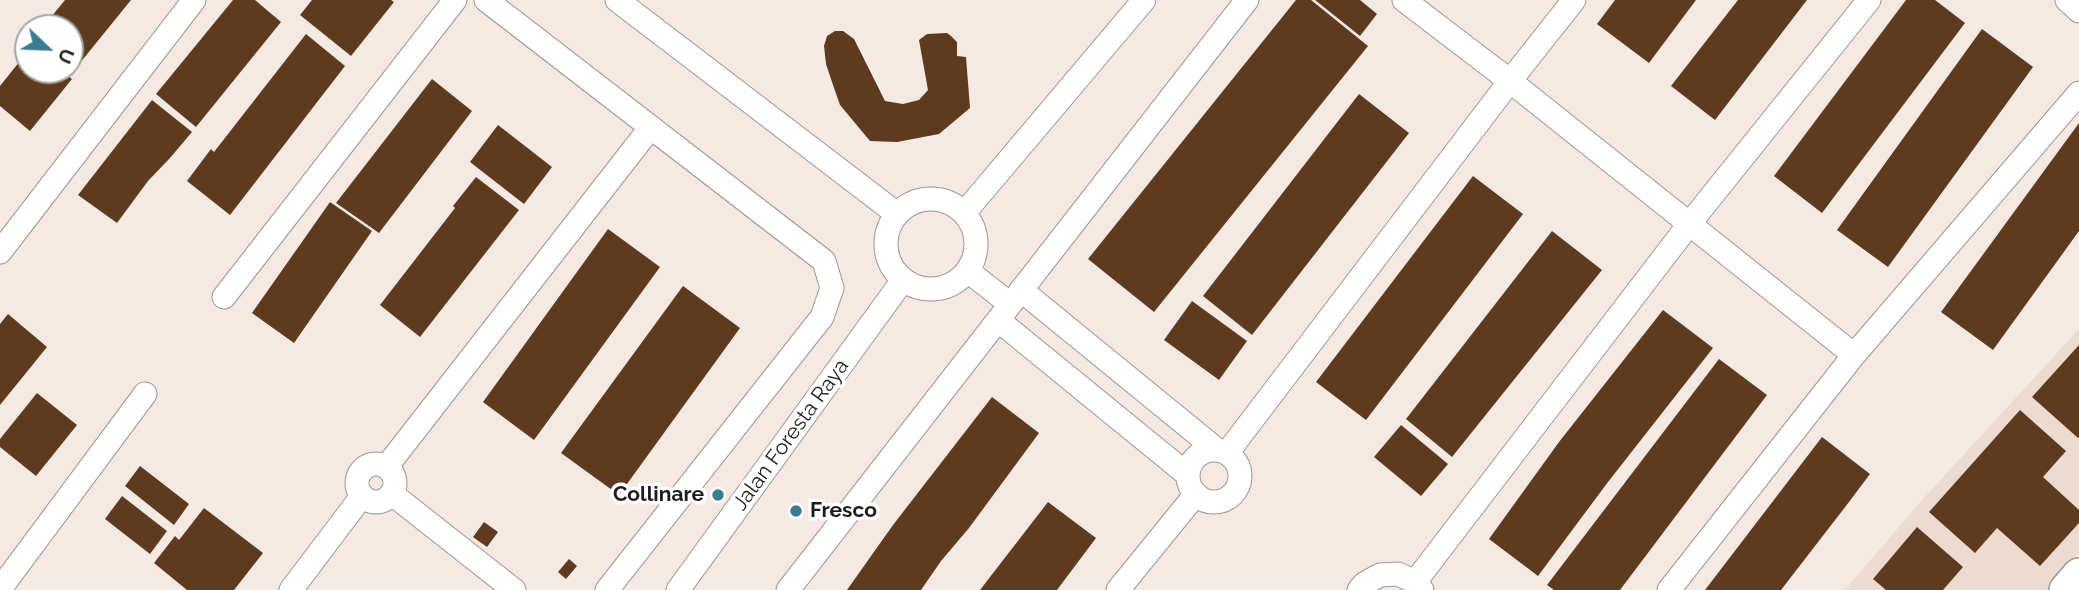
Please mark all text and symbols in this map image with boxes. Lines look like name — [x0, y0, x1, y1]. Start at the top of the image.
north arrow — [14, 14, 84, 84]
text: U — [54, 46, 79, 67]
street label: Jalan Foresta Raya — [728, 354, 854, 516]
place label: Collinare — [613, 482, 704, 508]
marker: Collinare — [710, 487, 726, 503]
place label: Fresco — [810, 498, 877, 524]
marker: Fresco — [788, 503, 804, 519]

